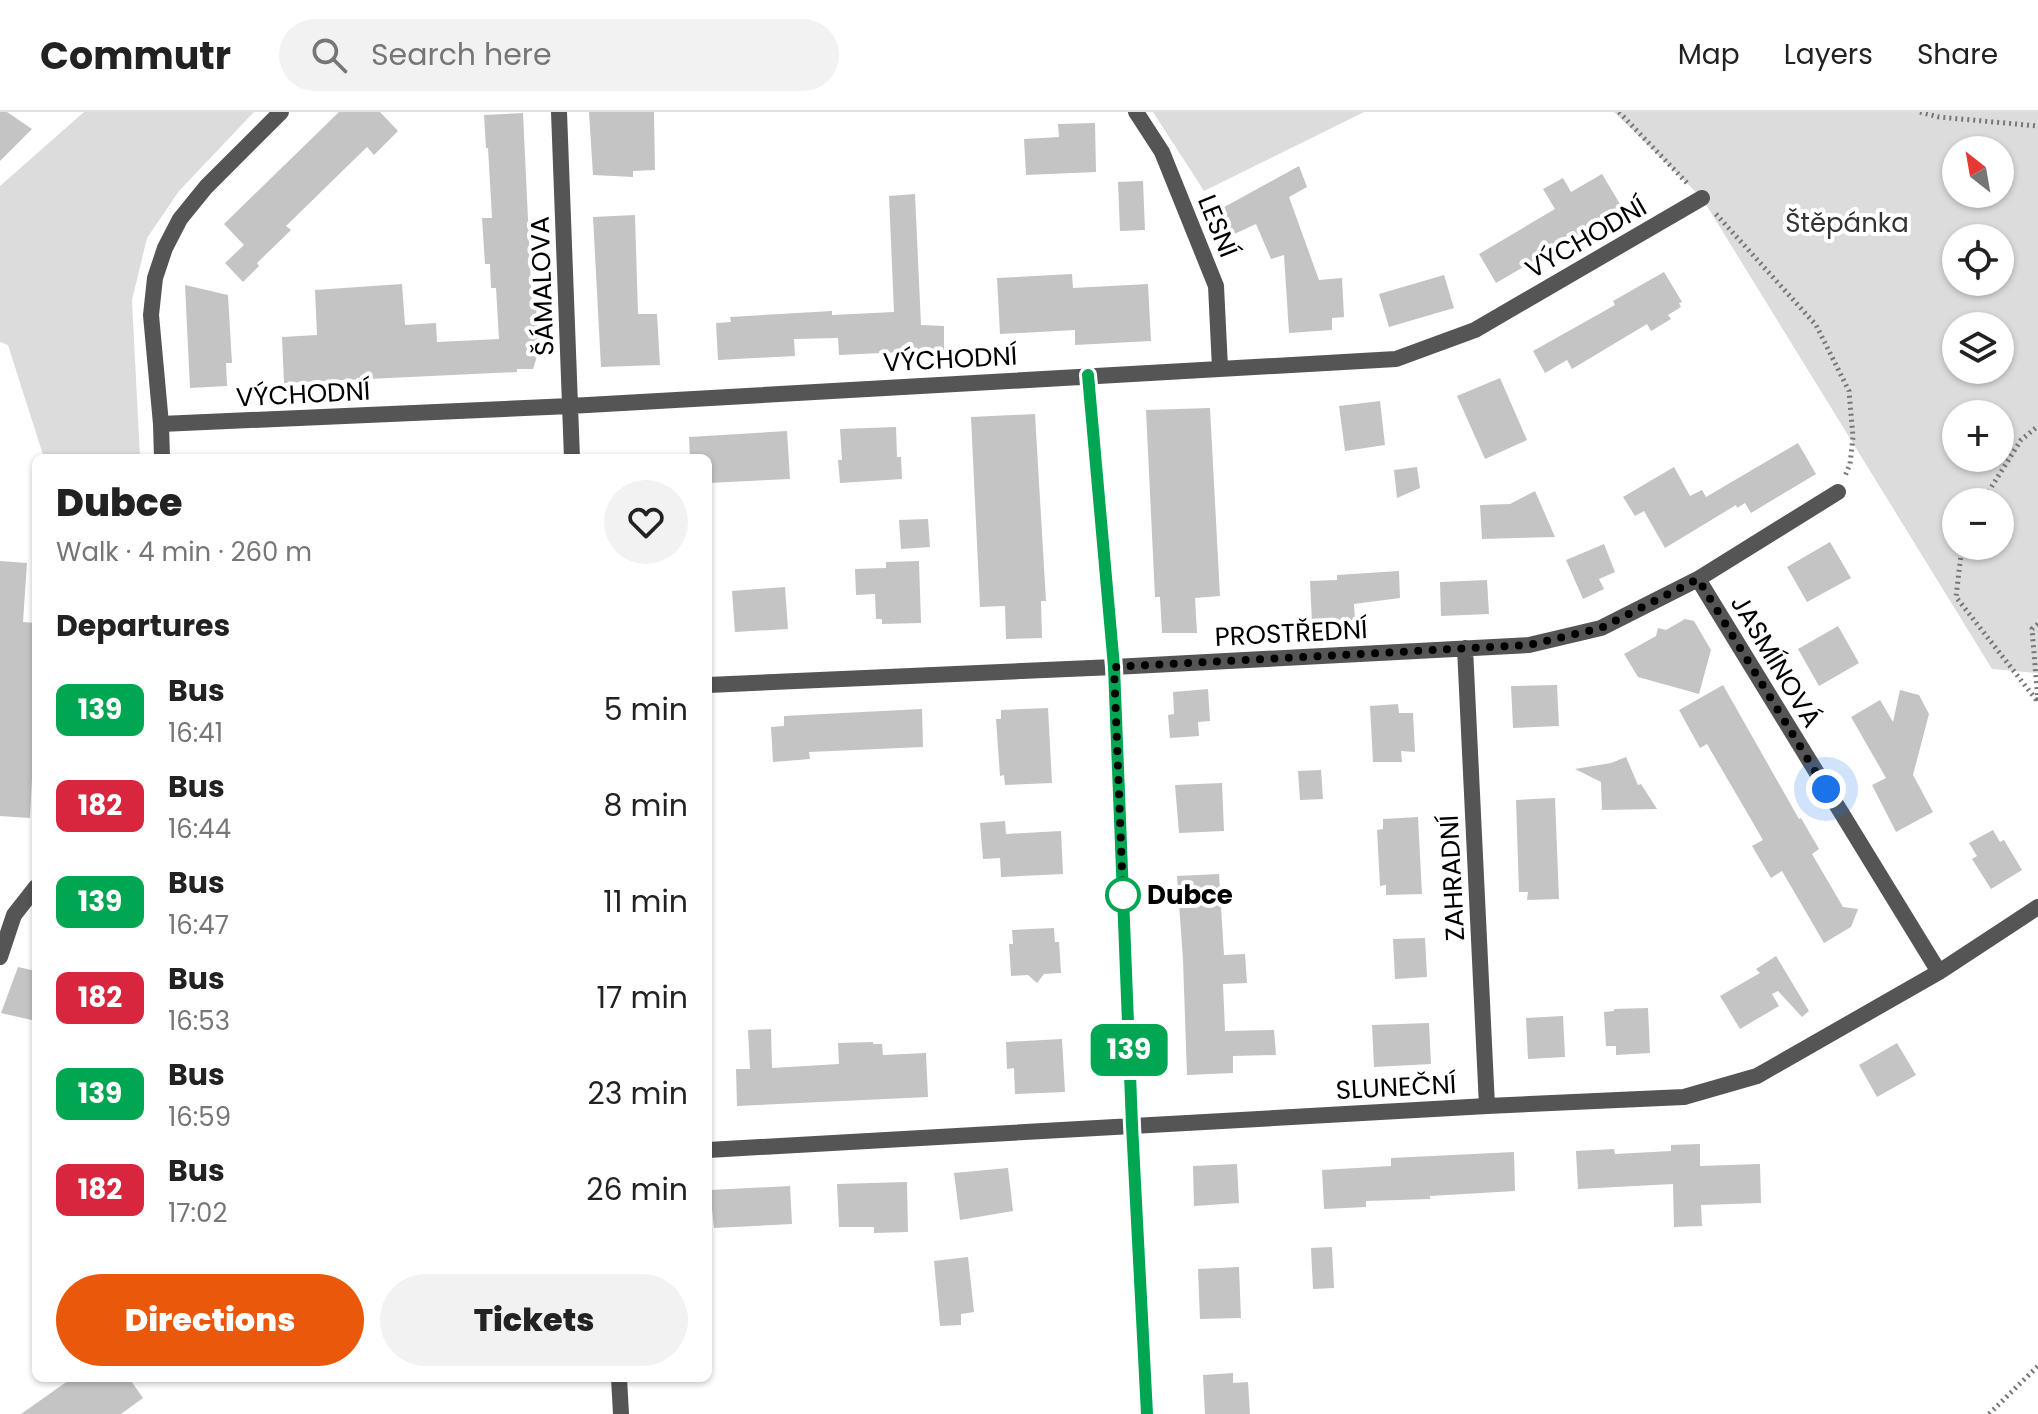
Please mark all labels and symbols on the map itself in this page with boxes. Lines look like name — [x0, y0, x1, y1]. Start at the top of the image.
north arrow — [1942, 136, 2014, 208]
street label: LESNÍ — [1189, 189, 1247, 263]
street label: VÝCHODNÍ — [1519, 189, 1653, 287]
park label: Štěpánka — [1785, 205, 1909, 241]
street label: ŠÁMALOVA — [522, 216, 562, 356]
street label: VÝCHODNÍ — [882, 338, 1018, 380]
street label: VÝCHODNÍ — [235, 373, 371, 415]
street label: JASMÍNOVÁ — [1722, 588, 1830, 734]
street label: PROSTŘEDNÍ — [1214, 611, 1368, 655]
your location — [1806, 769, 1846, 809]
street label: ZAHRADNÍ — [1431, 814, 1473, 942]
place label: Dubce — [1147, 877, 1233, 913]
marker: Dubce — [1106, 878, 1140, 912]
line badge: 139 — [1083, 1024, 1175, 1076]
street label: SLUNEČNÍ — [1335, 1066, 1457, 1108]

